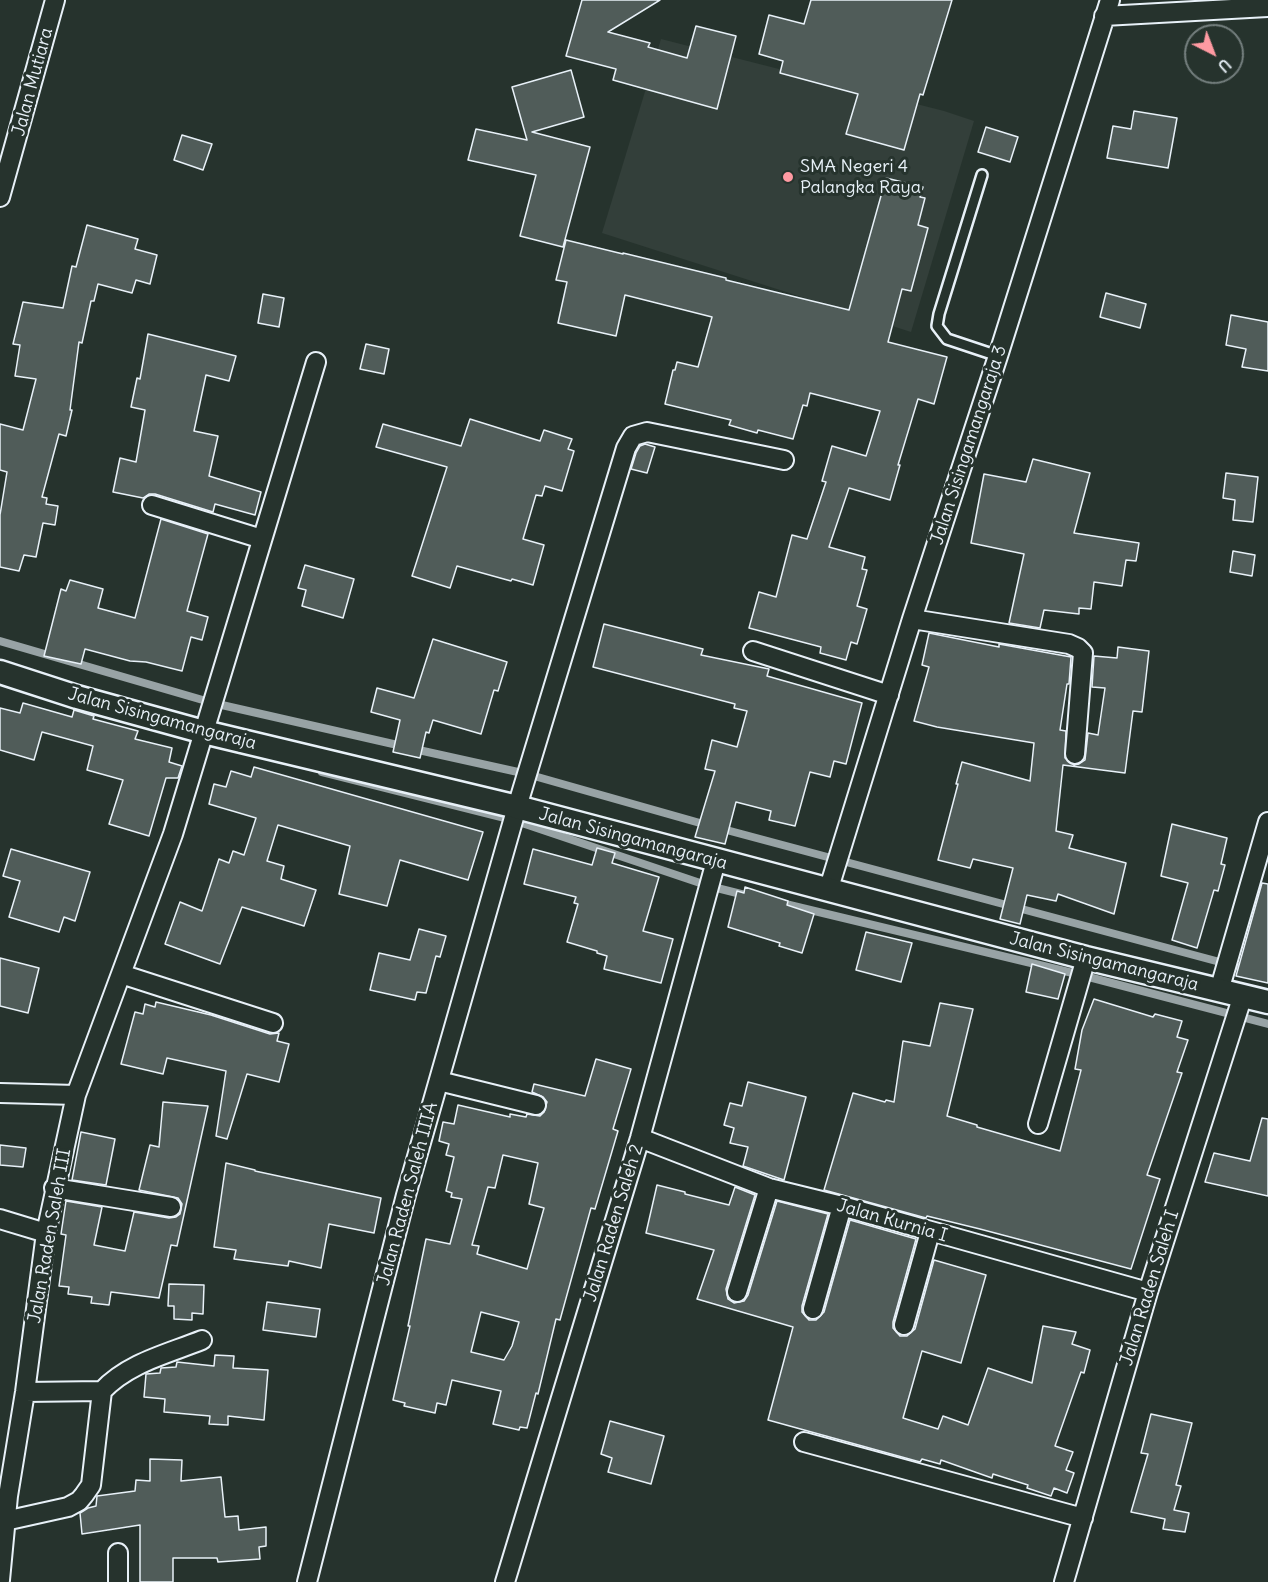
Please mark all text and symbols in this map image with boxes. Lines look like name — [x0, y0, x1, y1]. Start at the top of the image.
north arrow — [1184, 24, 1244, 84]
street label: Jalan Mutiara — [8, 25, 58, 139]
text: U — [1214, 55, 1235, 77]
place label: SMA Negeri 4 Palangka Raya — [800, 156, 921, 198]
marker: SMA Negeri 4 Palangka Raya — [781, 170, 795, 184]
street label: Jalan Sisingamangaraja 3 — [927, 343, 1011, 547]
street label: Jalan Sisingamangaraja — [66, 683, 258, 755]
street label: Jalan Sisingamangaraja — [537, 803, 729, 875]
street label: Jalan Sisingamangaraja — [1007, 928, 1201, 996]
street label: Jalan Raden Saleh IIIA — [373, 1100, 443, 1288]
street label: Jalan Raden Saleh 2 — [580, 1142, 648, 1304]
street label: Jalan Raden Saleh III — [24, 1147, 76, 1325]
street label: Jalan Kurnia I — [834, 1195, 950, 1247]
street label: Jalan Raden Saleh I — [1116, 1208, 1184, 1368]

